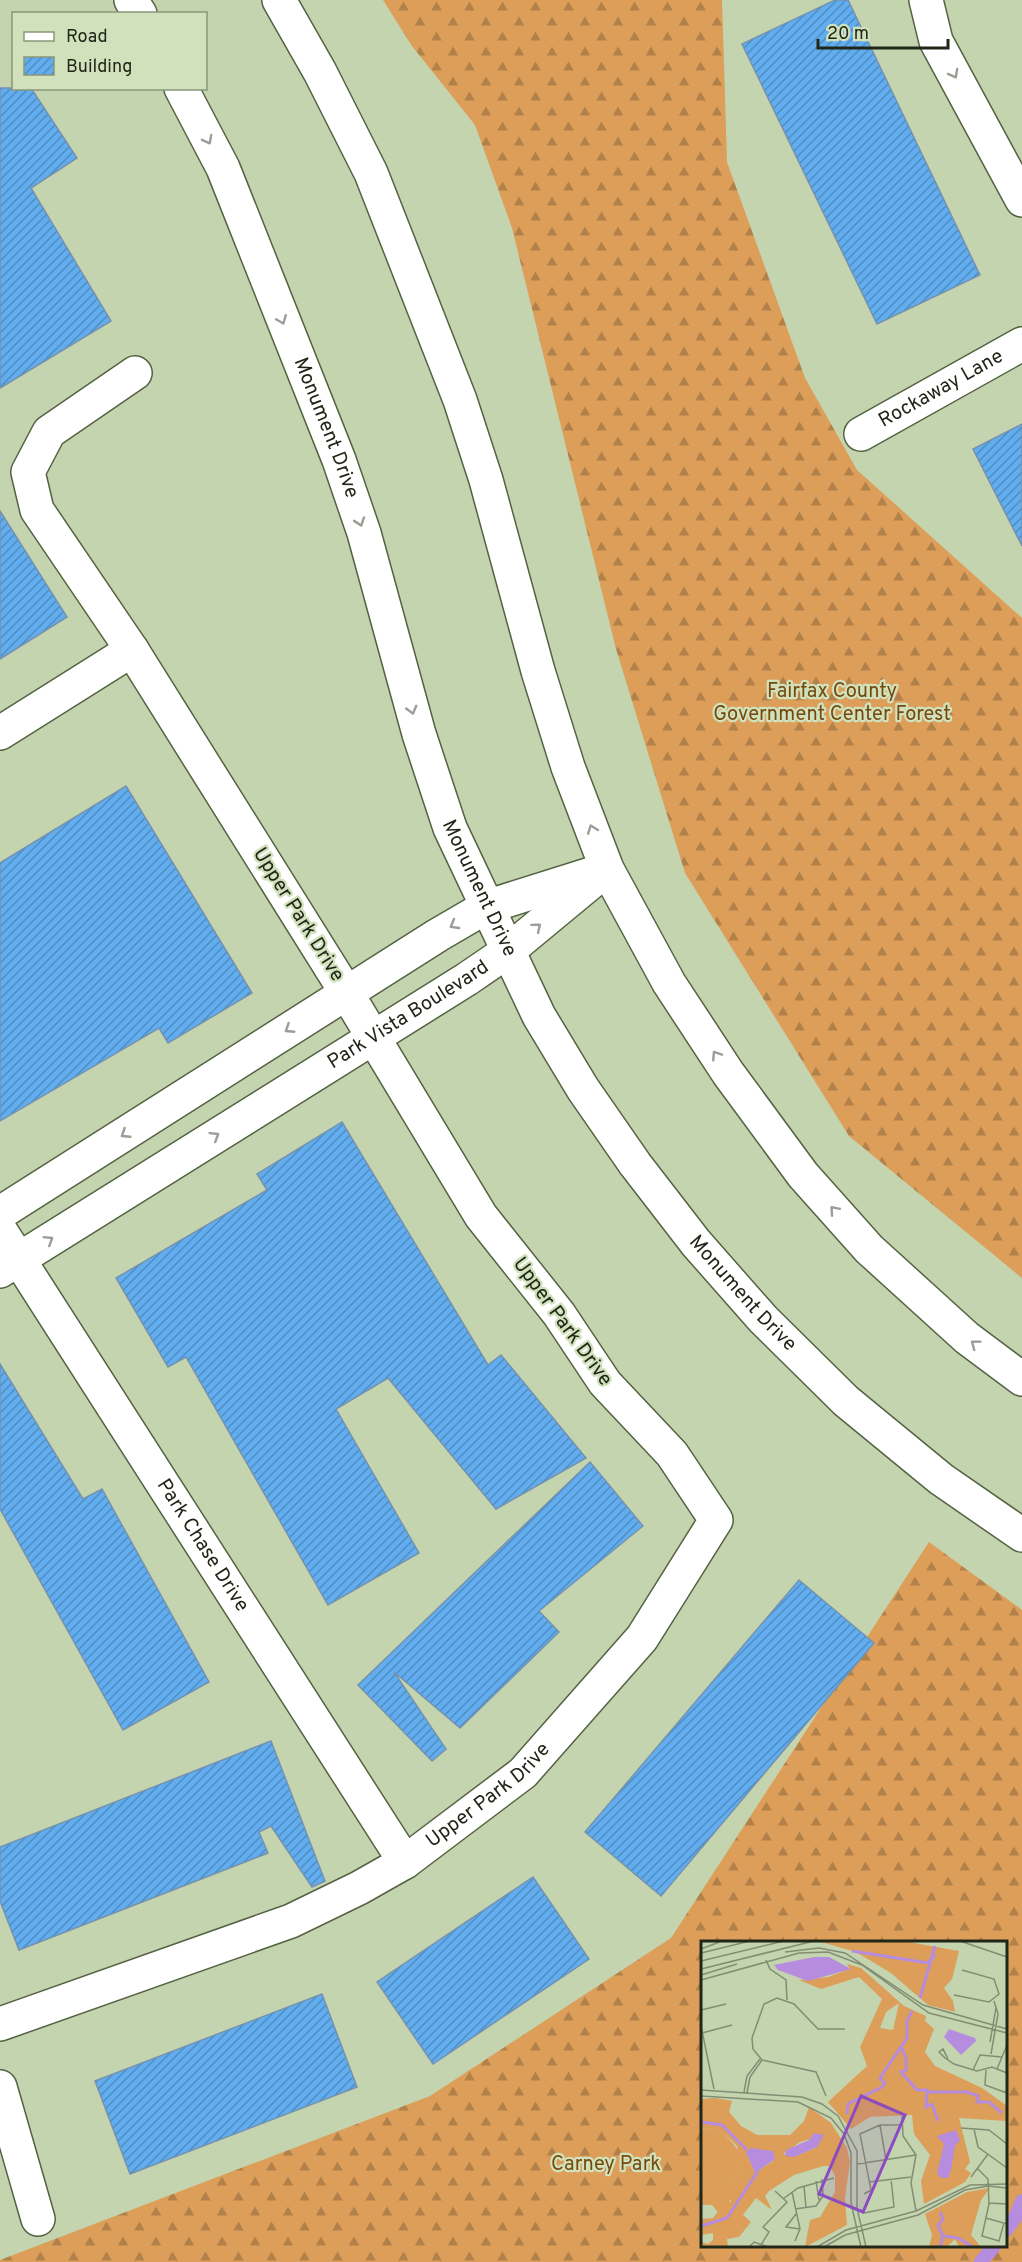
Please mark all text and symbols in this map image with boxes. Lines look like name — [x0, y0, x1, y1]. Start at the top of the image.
legend — [12, 12, 207, 90]
scale bar — [818, 12, 948, 50]
text: 20 m — [827, 23, 869, 46]
text: Road — [66, 26, 108, 49]
text: Building — [66, 56, 132, 79]
one-way arrow — [947, 68, 958, 78]
one-way arrow — [201, 134, 212, 145]
one-way arrow — [275, 315, 288, 325]
street label: Rockaway Lane — [874, 344, 1008, 434]
street label: Monument Drive — [287, 354, 364, 502]
one-way arrow — [353, 516, 366, 527]
park label: Fairfax County Government Center Forest — [713, 679, 951, 728]
one-way arrow — [405, 705, 418, 715]
street label: Monument Drive — [435, 816, 522, 961]
one-way arrow — [587, 824, 599, 835]
street label: Upper Park Drive — [246, 843, 350, 987]
one-way arrow — [450, 918, 460, 929]
one-way arrow — [530, 924, 541, 935]
street label: Park Vista Boulevard — [323, 955, 494, 1076]
one-way arrow — [285, 1022, 296, 1033]
one-way arrow — [712, 1050, 723, 1061]
one-way arrow — [121, 1126, 131, 1138]
one-way arrow — [208, 1132, 219, 1143]
one-way arrow — [830, 1206, 841, 1216]
street label: Monument Drive — [682, 1230, 802, 1358]
one-way arrow — [43, 1236, 54, 1247]
street label: Upper Park Drive — [506, 1252, 618, 1392]
one-way arrow — [971, 1340, 982, 1351]
street label: Park Chase Drive — [150, 1474, 255, 1617]
street label: Upper Park Drive — [421, 1738, 556, 1854]
inset map — [701, 1941, 1007, 2247]
park label: Carney Park — [551, 2152, 661, 2178]

